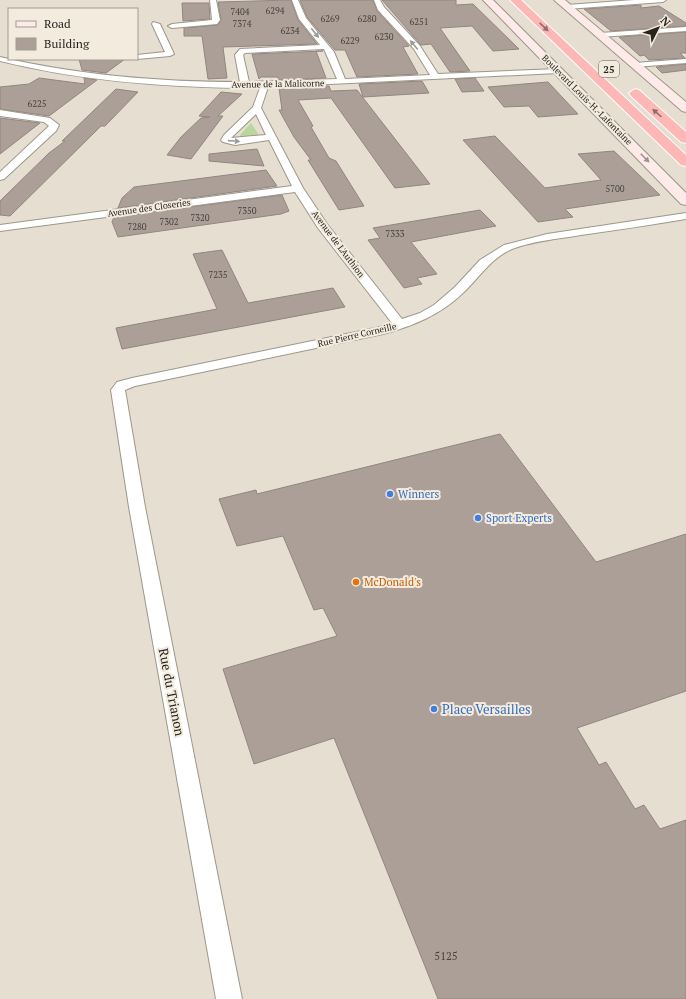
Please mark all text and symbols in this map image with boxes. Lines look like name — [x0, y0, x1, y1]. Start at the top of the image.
house number: 6294 — [265, 5, 285, 17]
house number: 7404 — [230, 6, 250, 18]
legend — [8, 8, 138, 60]
north arrow — [638, 8, 678, 48]
house number: 6269 — [320, 13, 340, 25]
house number: 6280 — [357, 13, 377, 25]
text: N — [657, 14, 674, 30]
text: Road — [44, 16, 71, 31]
house number: 6251 — [409, 16, 429, 28]
house number: 7374 — [232, 18, 252, 30]
one-way arrow — [539, 22, 549, 32]
house number: 6234 — [280, 25, 300, 37]
one-way arrow — [310, 28, 319, 38]
house number: 6230 — [374, 31, 394, 43]
house number: 6229 — [340, 35, 360, 47]
text: Building — [44, 36, 90, 51]
one-way arrow — [410, 39, 419, 50]
street label: Boulevard Louis-H.-Lafontaine — [539, 52, 635, 148]
road number: 25 — [599, 61, 619, 77]
street label: Avenue de la Malicorne — [231, 77, 325, 91]
house number: 6225 — [27, 98, 47, 110]
one-way arrow — [652, 108, 662, 118]
one-way arrow — [227, 137, 240, 144]
one-way arrow — [640, 153, 650, 163]
house number: 5700 — [605, 183, 625, 195]
street label: Avenue des Closeries — [107, 196, 191, 220]
house number: 7350 — [237, 205, 257, 217]
street label: Avenue de L'Authion — [309, 208, 368, 280]
house number: 7320 — [190, 212, 210, 224]
house number: 7302 — [159, 216, 179, 228]
house number: 7280 — [127, 221, 147, 233]
house number: 7333 — [385, 228, 405, 240]
house number: 7235 — [208, 269, 228, 281]
street label: Rue Pierre Corneille — [316, 320, 398, 350]
place label: Winners — [398, 487, 439, 501]
marker: Winners — [385, 489, 395, 499]
place label: Sport Experts — [486, 511, 552, 525]
marker: Sport Experts — [473, 513, 483, 523]
place label: McDonald's — [364, 575, 421, 589]
marker: McDonald's — [351, 577, 361, 587]
street label: Rue du Trianon — [155, 647, 189, 738]
place label: Place Versailles — [442, 700, 531, 718]
marker: Place Versailles — [429, 704, 439, 714]
house number: 5125 — [434, 949, 458, 963]

